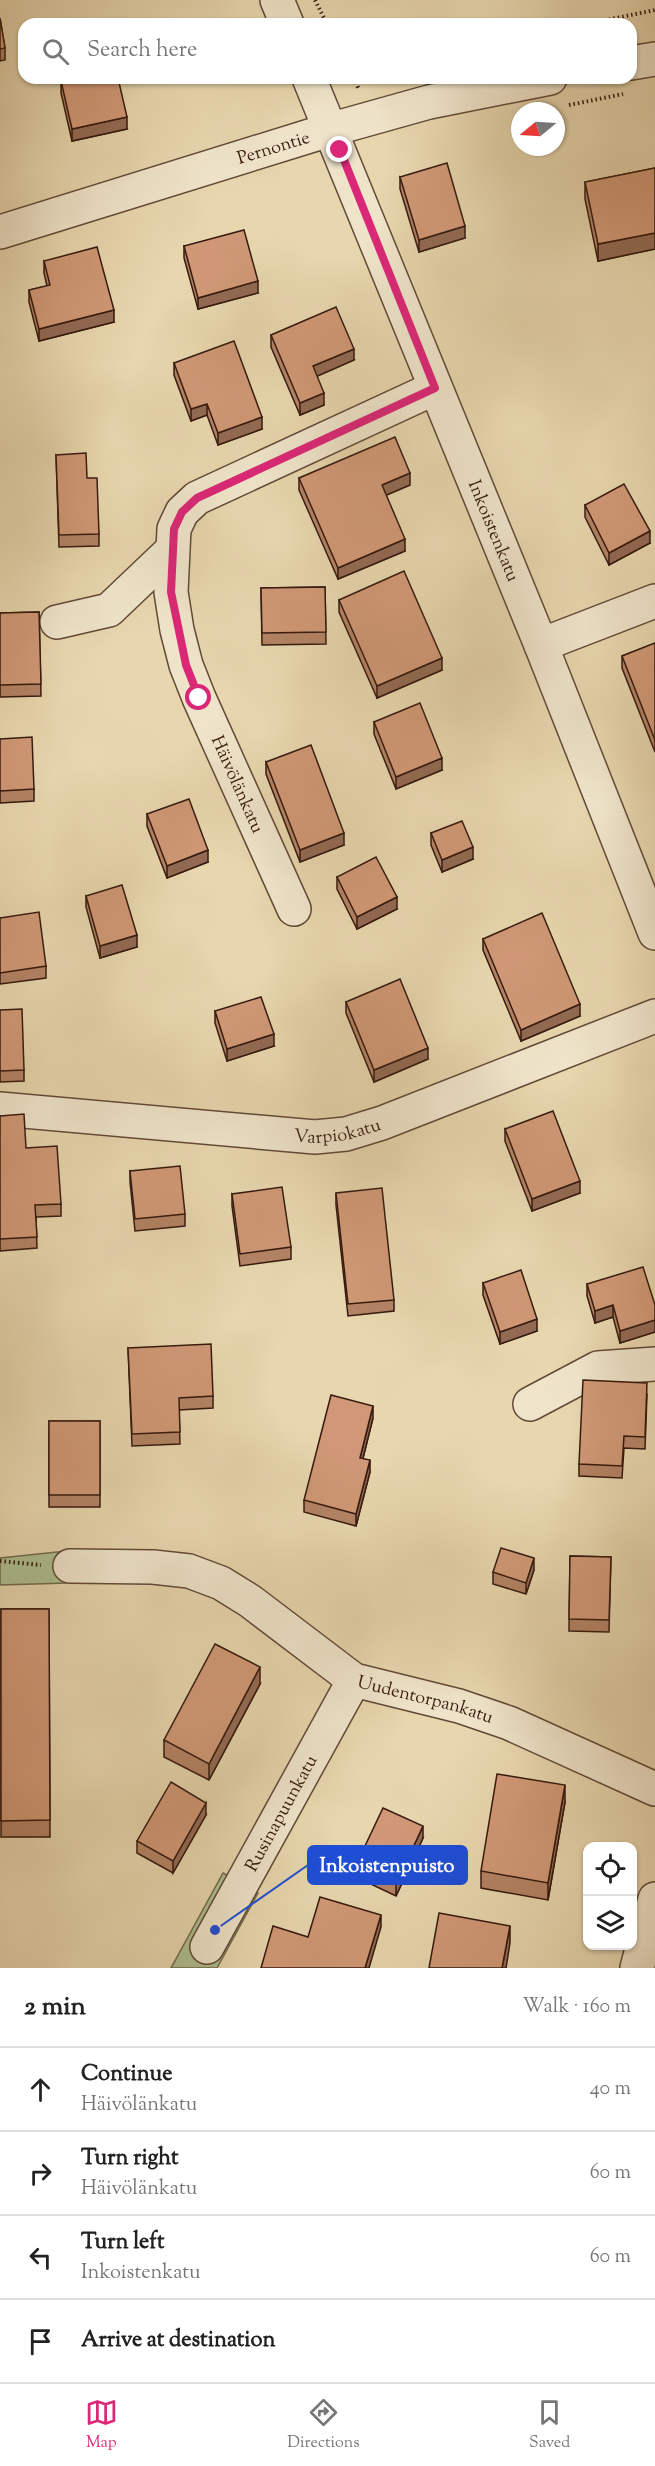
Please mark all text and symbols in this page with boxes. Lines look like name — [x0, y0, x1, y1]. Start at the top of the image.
search box — [18, 18, 637, 84]
icon: search — [39, 35, 72, 68]
text: Search here — [87, 35, 197, 67]
north arrow — [511, 102, 565, 156]
street label: Pernontie — [234, 126, 313, 173]
route end — [326, 136, 352, 162]
street label: Inkoistenkatu — [460, 477, 525, 586]
route start — [185, 684, 211, 710]
street label: Häivölänkatu — [203, 732, 269, 838]
street label: Varpiokatu — [293, 1113, 384, 1152]
street label: Uudentorpankatu — [354, 1670, 496, 1732]
street label: Rusinapuunkatu — [240, 1751, 325, 1877]
map controls — [583, 1842, 637, 1950]
button: locate — [583, 1842, 637, 1896]
callout: Inkoistenpuisto — [308, 1846, 467, 1884]
text: Inkoistenpuisto — [319, 1853, 455, 1882]
button: layers — [583, 1896, 637, 1950]
text: 2 min — [24, 1989, 86, 2026]
text: Walk · 160 m — [522, 1993, 631, 2022]
text: Continue — [81, 2059, 172, 2091]
icon: ahead — [24, 2073, 57, 2106]
text: 40 m — [590, 2075, 631, 2104]
text: Häivölänkatu — [81, 2091, 197, 2120]
text: Turn right — [81, 2143, 178, 2175]
icon: right — [24, 2157, 57, 2190]
text: 60 m — [590, 2159, 631, 2188]
text: Häivölänkatu — [81, 2175, 197, 2204]
text: Turn left — [81, 2227, 164, 2259]
icon: left — [24, 2241, 57, 2274]
text: 60 m — [590, 2243, 631, 2272]
text: Inkoistenkatu — [81, 2259, 201, 2288]
icon: arrive — [24, 2325, 57, 2358]
text: Arrive at destination — [81, 2325, 276, 2357]
tab: Map — [85, 2396, 118, 2455]
tab: Directions — [287, 2396, 360, 2455]
tab: Saved — [529, 2396, 570, 2455]

